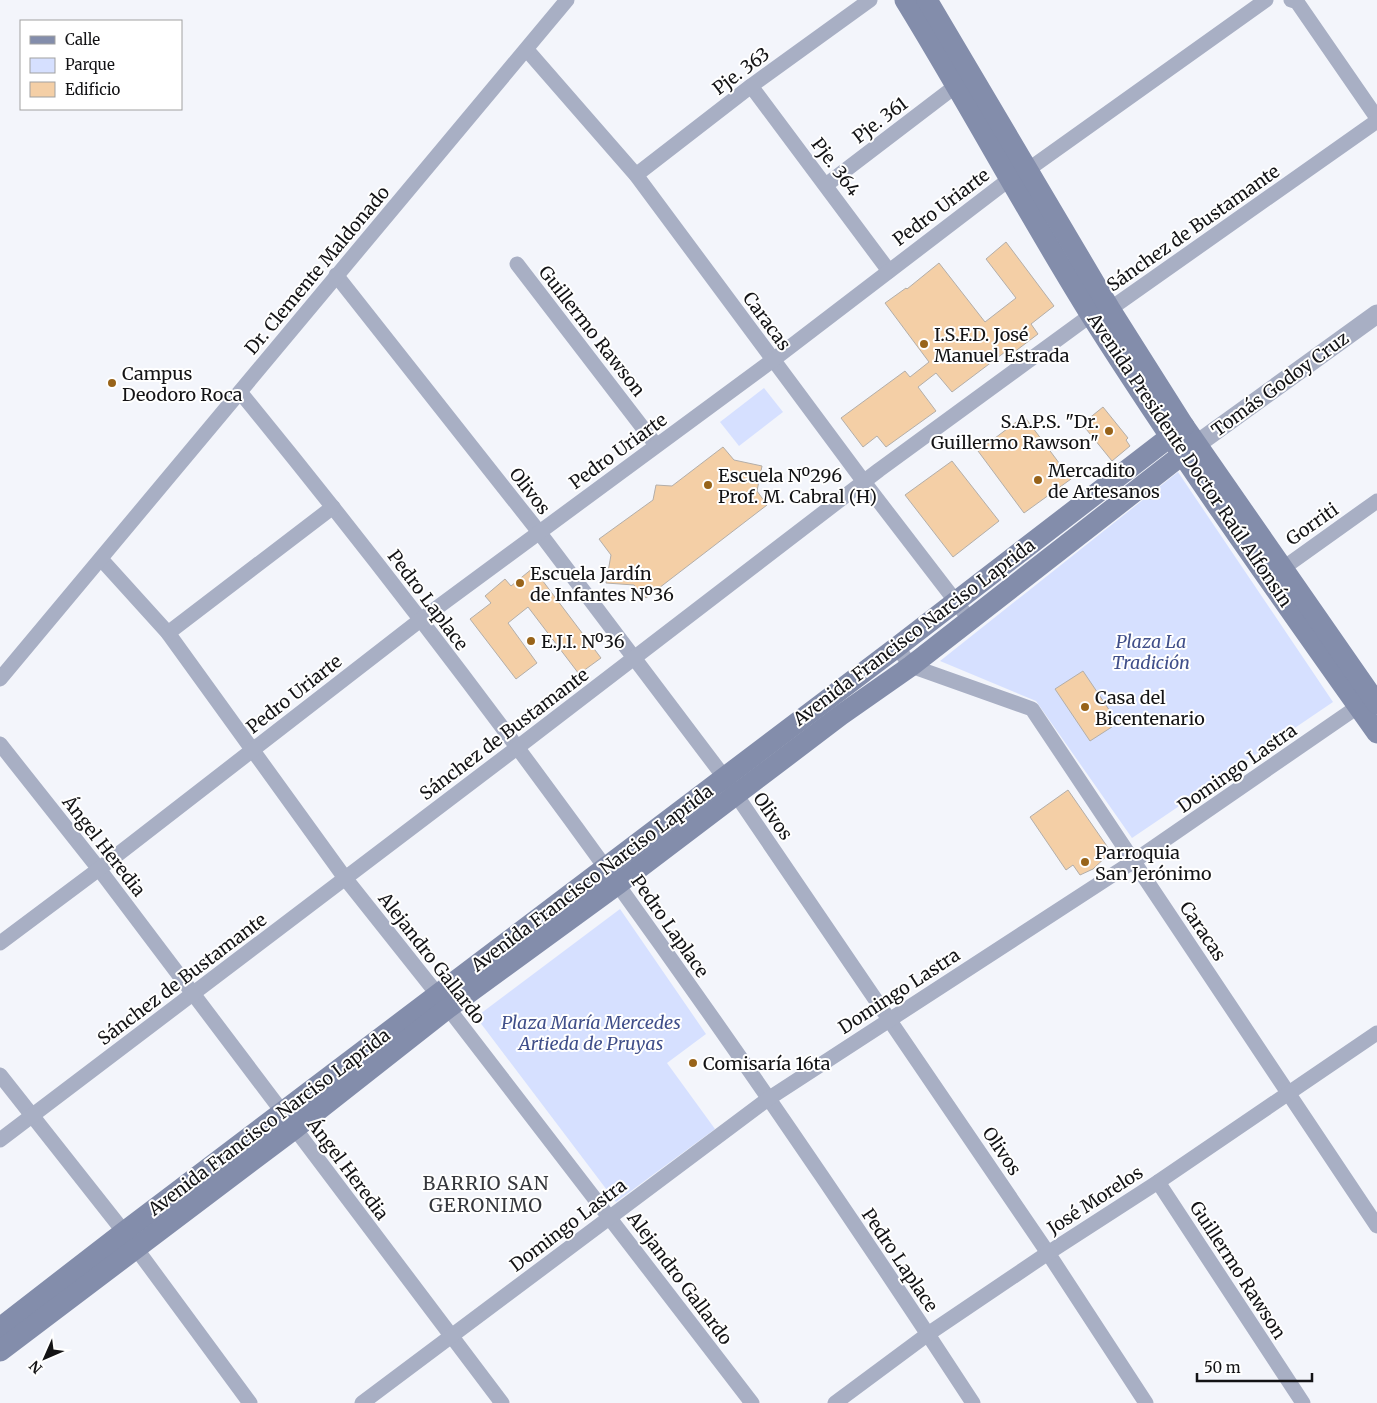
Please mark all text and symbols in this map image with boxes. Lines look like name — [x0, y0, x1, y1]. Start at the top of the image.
legend — [20, 20, 182, 110]
text: Calle — [65, 30, 100, 49]
street label: Pje. 363 — [708, 42, 774, 100]
text: Parque — [65, 55, 115, 74]
text: Edificio — [65, 80, 121, 99]
street label: Pje. 361 — [848, 92, 912, 148]
street label: Pje. 364 — [807, 133, 865, 201]
street label: Sánchez de Bustamante — [1102, 160, 1284, 296]
street label: Pedro Uriarte — [888, 163, 994, 251]
street label: Dr. Clemente Maldonado — [240, 181, 394, 359]
street label: Guillermo Rawson — [534, 261, 650, 401]
street label: Caracas — [738, 287, 796, 355]
street label: Avenida Presidente Doctor Raúl Alfonsín — [1082, 308, 1297, 611]
place label: I.S.F.D. José Manuel Estrada — [934, 323, 1070, 367]
street label: Tomás Godoy Cruz — [1207, 326, 1353, 442]
marker: I.S.F.D. José Manuel Estrada — [918, 338, 930, 350]
place label: Campus Deodoro Roca — [122, 362, 243, 406]
marker: Campus Deodoro Roca — [106, 377, 118, 389]
street label: Pedro Uriarte — [565, 408, 671, 494]
place label: S.A.P.S. "Dr. Guillermo Rawson" — [931, 410, 1099, 454]
marker: S.A.P.S. "Dr. Guillermo Rawson" — [1103, 425, 1115, 437]
place label: Mercadito de Artesanos — [1048, 459, 1160, 503]
street label: Olivos — [505, 463, 556, 519]
place label: Escuela Nº296 Prof. M. Cabral (H) — [718, 464, 877, 508]
marker: Mercadito de Artesanos — [1032, 474, 1044, 486]
marker: Escuela Nº296 Prof. M. Cabral (H) — [702, 479, 714, 491]
street label: Gorriti — [1281, 498, 1343, 550]
street label: Avenida Francisco Narciso Laprida — [788, 533, 1040, 731]
street label: Pedro Laplace — [383, 545, 473, 655]
place label: Escuela Jardín de Infantes Nº36 — [530, 562, 674, 606]
marker: Escuela Jardín de Infantes Nº36 — [514, 577, 526, 589]
place label: E.J.I. Nº36 — [541, 630, 625, 653]
park label: Plaza La Tradición — [1112, 630, 1190, 674]
marker: E.J.I. Nº36 — [525, 635, 537, 647]
street label: Pedro Uriarte — [242, 650, 346, 738]
street label: Sánchez de Bustamante — [415, 663, 593, 805]
place label: Casa del Bicentenario — [1095, 686, 1205, 730]
marker: Casa del Bicentenario — [1079, 701, 1091, 713]
street label: Domingo Lastra — [1173, 718, 1301, 818]
street label: Avenida Francisco Narciso Laprida — [466, 779, 718, 977]
street label: Olivos — [748, 788, 798, 845]
street label: Ángel Heredia — [57, 790, 151, 901]
place label: Parroquia San Jerónimo — [1095, 841, 1212, 885]
marker: Parroquia San Jerónimo — [1079, 856, 1091, 868]
street label: Pedro Laplace — [626, 870, 714, 982]
street label: Alejandro Gallardo — [373, 887, 491, 1028]
street label: Caracas — [1175, 897, 1231, 965]
street label: Sánchez de Bustamante — [93, 908, 271, 1050]
street label: Domingo Lastra — [834, 943, 964, 1039]
park label: Plaza María Mercedes Artieda de Pruyas — [501, 1011, 681, 1055]
street label: Avenida Francisco Narciso Laprida — [143, 1023, 395, 1221]
place label: Comisaría 16ta — [703, 1052, 831, 1075]
marker: Comisaría 16ta — [687, 1057, 699, 1069]
street label: Ángel Heredia — [302, 1113, 394, 1225]
street label: Olivos — [978, 1122, 1027, 1180]
street label: José Morelos — [1042, 1161, 1147, 1240]
district label: BARRIO SAN GERONIMO — [423, 1171, 549, 1217]
street label: Domingo Lastra — [505, 1173, 631, 1276]
street label: Guillermo Rawson — [1185, 1197, 1291, 1343]
street label: Pedro Laplace — [857, 1204, 943, 1316]
street label: Alejandro Gallardo — [622, 1206, 738, 1349]
north arrow — [20, 1333, 70, 1383]
scale bar — [1197, 1350, 1312, 1382]
text: N — [26, 1357, 46, 1377]
text: 50 m — [1204, 1358, 1241, 1377]

